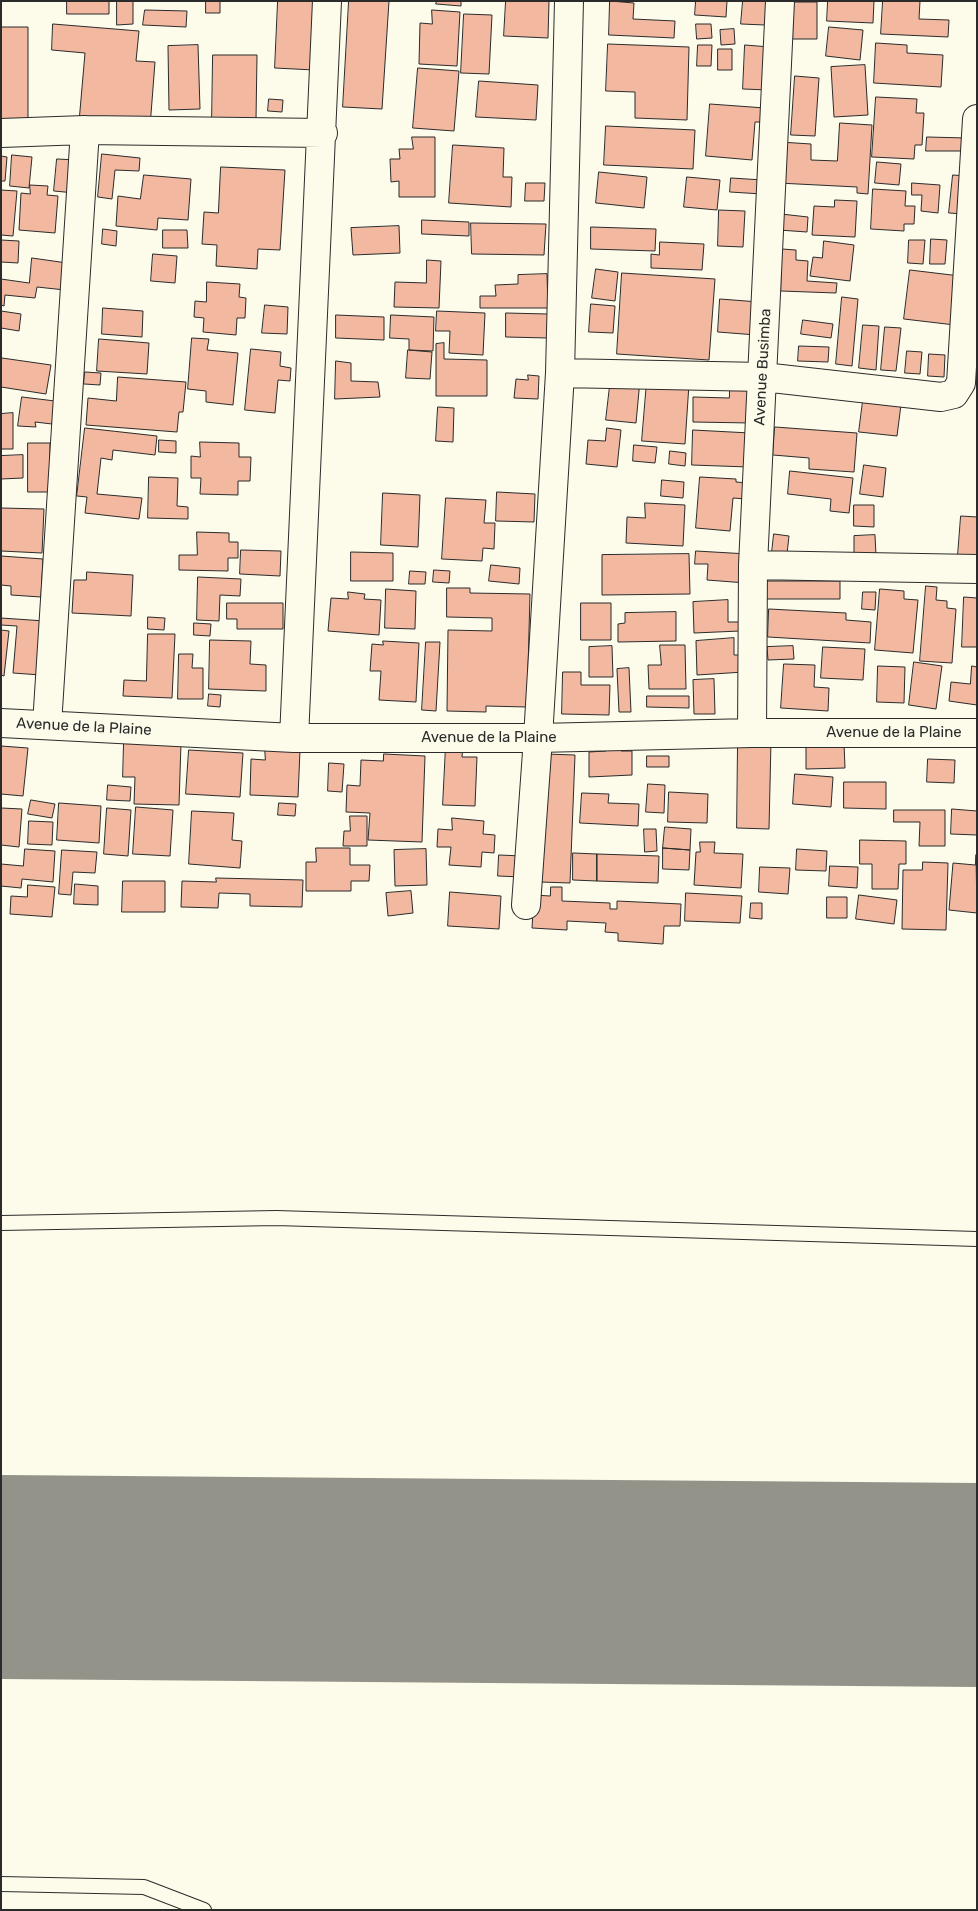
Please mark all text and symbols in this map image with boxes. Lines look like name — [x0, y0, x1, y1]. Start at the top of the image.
street label: Avenue Busimba — [751, 308, 775, 426]
street label: Avenue de la Plaine — [16, 714, 152, 740]
street label: Avenue de la Plaine — [826, 724, 962, 742]
street label: Avenue de la Plaine — [421, 729, 557, 747]

